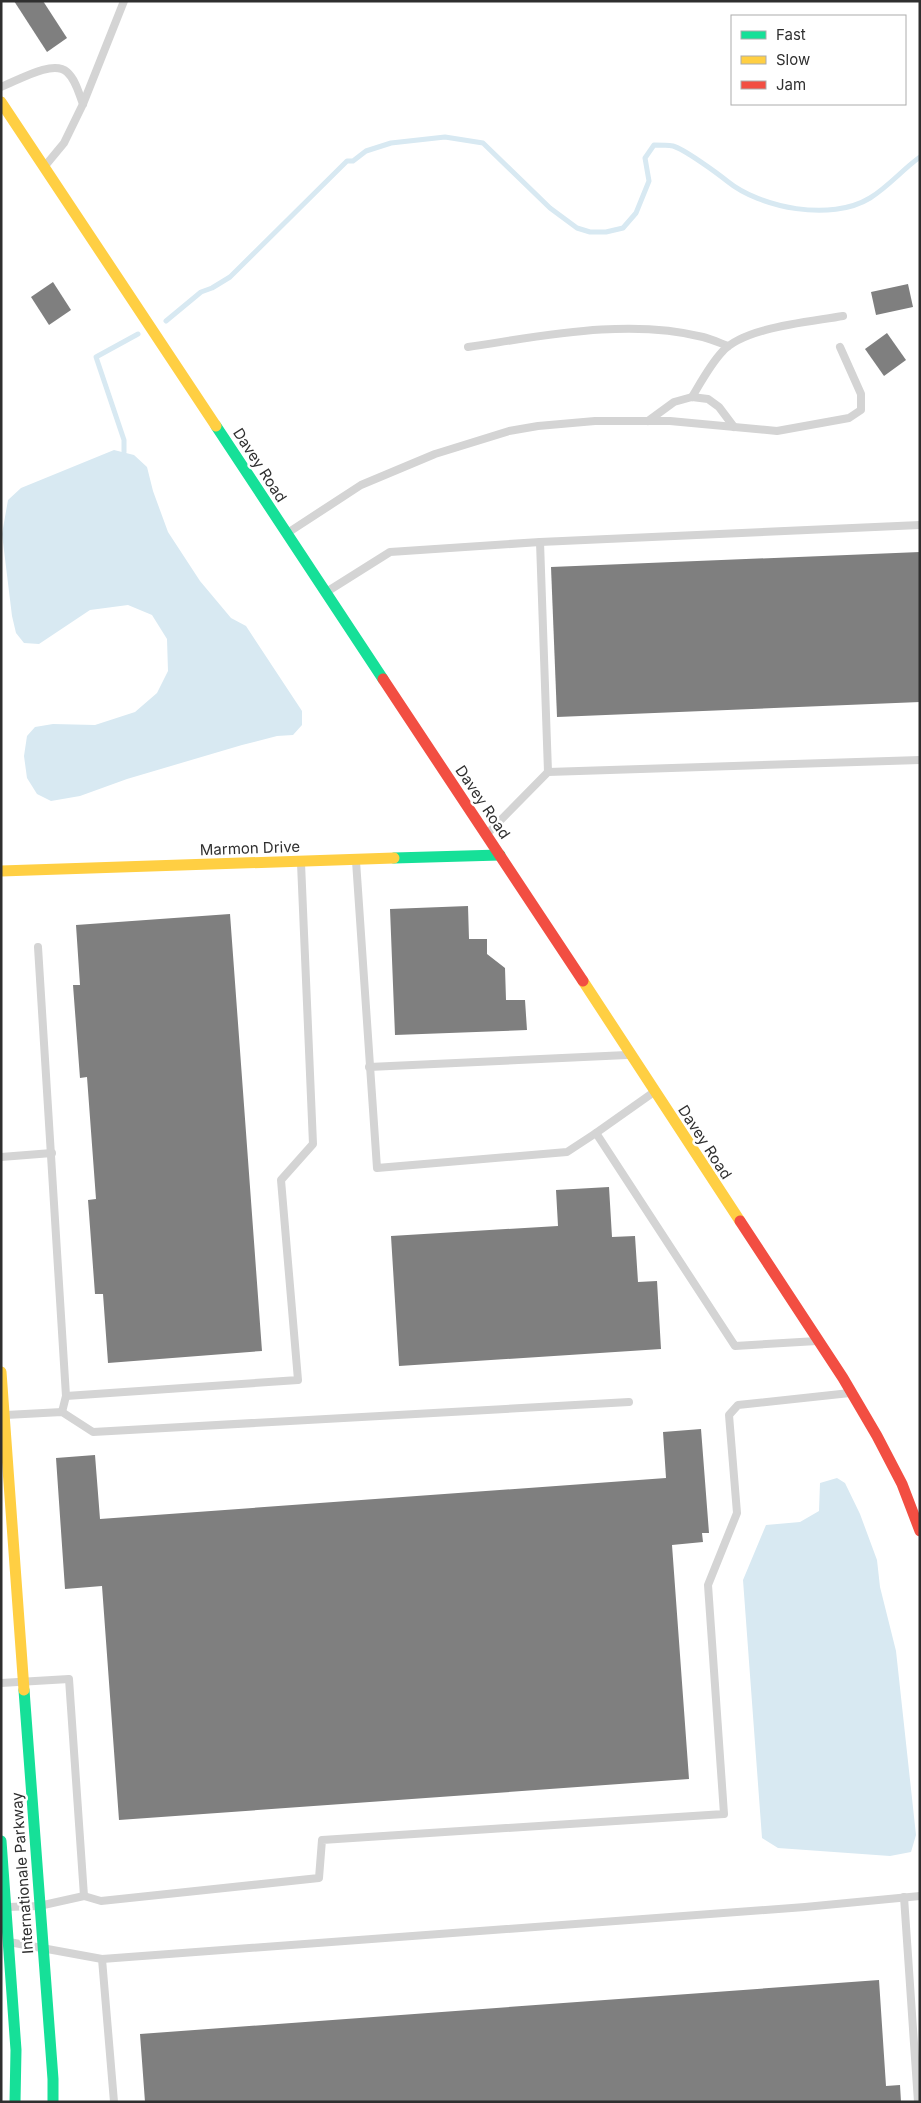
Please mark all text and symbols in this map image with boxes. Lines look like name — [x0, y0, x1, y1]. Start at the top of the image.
legend — [731, 15, 906, 105]
text: Fast — [776, 25, 806, 44]
text: Slow — [776, 50, 810, 69]
text: Jam — [776, 75, 806, 94]
street label: Davey Road — [229, 424, 291, 506]
street label: Davey Road — [452, 762, 514, 842]
street label: Marmon Drive — [200, 837, 300, 859]
street label: Davey Road — [674, 1101, 736, 1183]
street label: Internationale Parkway — [7, 1791, 37, 1954]

